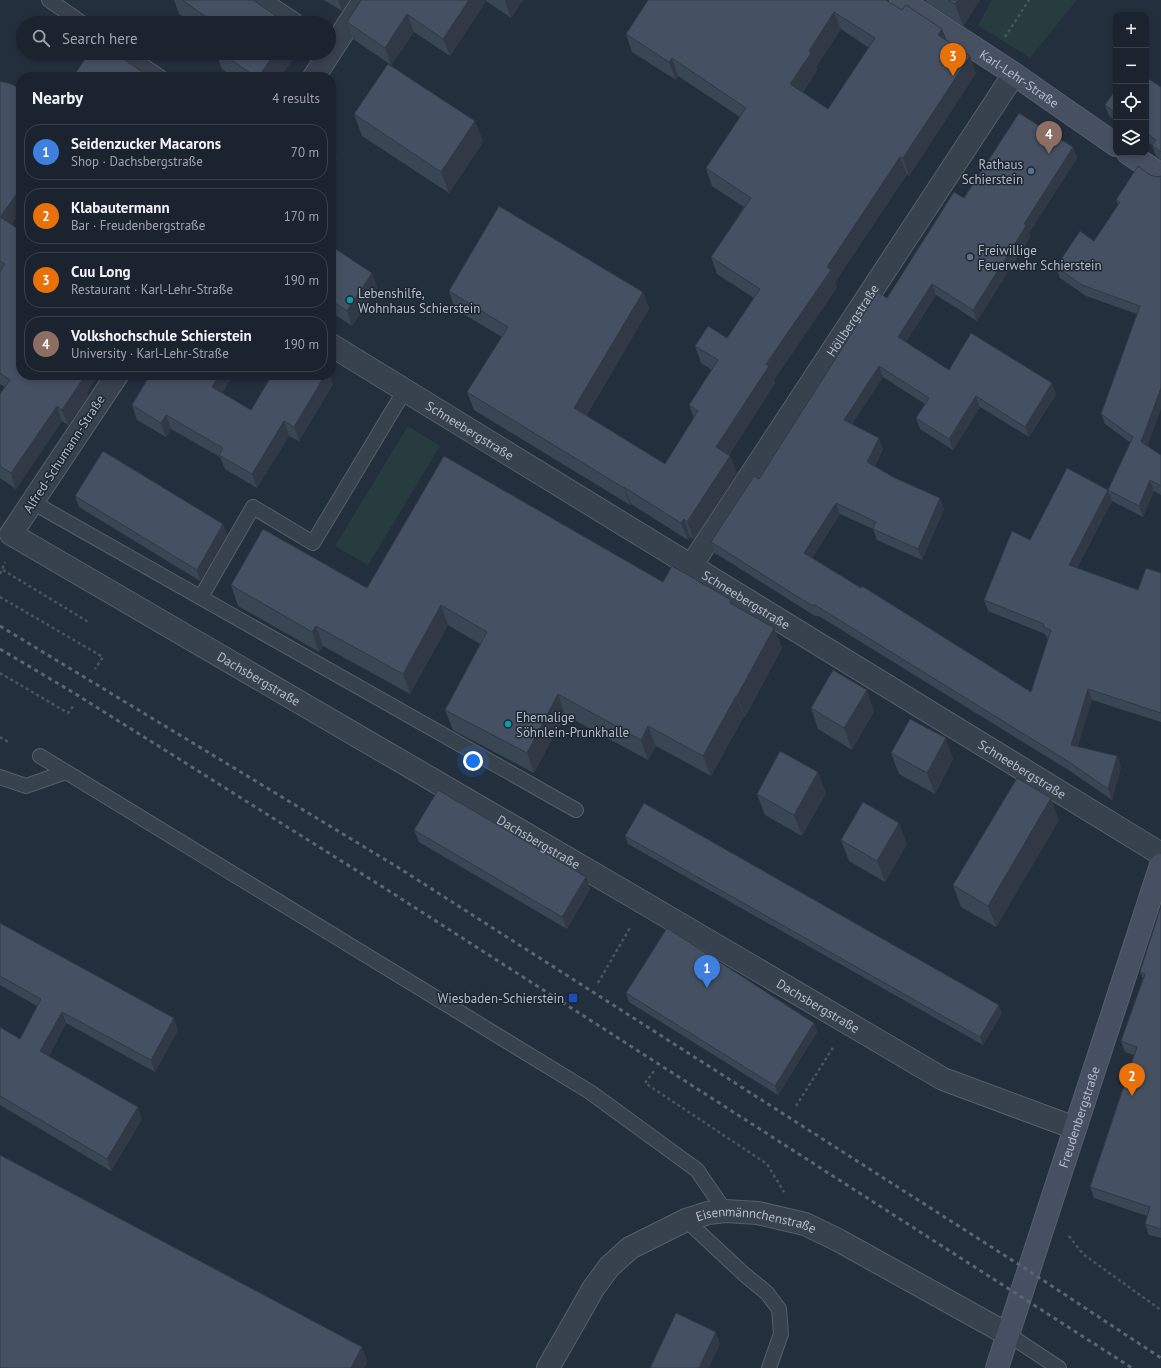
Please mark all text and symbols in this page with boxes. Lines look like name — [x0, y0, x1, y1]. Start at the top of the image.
map controls — [1113, 12, 1149, 156]
button: + — [1113, 12, 1149, 48]
search box — [16, 16, 336, 60]
icon: search — [30, 27, 52, 49]
text: Search here — [62, 29, 138, 48]
pin: 3 — [940, 43, 966, 76]
street label: Karl-Lehr-Straße — [977, 45, 1062, 111]
button: − — [1113, 48, 1149, 84]
button: locate — [1113, 84, 1149, 120]
text: Nearby — [32, 87, 83, 109]
text: 4 results — [272, 90, 320, 107]
button: layers — [1113, 120, 1149, 156]
pin: 4 — [1036, 121, 1062, 154]
text: Seidenzucker Macarons — [71, 134, 221, 153]
text: 1 — [42, 144, 50, 161]
text: 70 m — [291, 144, 319, 161]
text: Shop · Dachsbergstraße — [71, 153, 203, 170]
place label: Rathaus Schierstein — [962, 156, 1023, 188]
marker: Rathaus Schierstein — [1026, 166, 1036, 176]
text: Klabautermann — [71, 198, 170, 217]
text: 2 — [42, 208, 50, 225]
text: 170 m — [284, 208, 319, 225]
text: Bar · Freudenbergstraße — [71, 217, 205, 234]
place label: Freiwillige Feuerwehr Schierstein — [978, 242, 1102, 274]
marker: Freiwillige Feuerwehr Schierstein — [965, 252, 975, 262]
text: Cuu Long — [71, 262, 131, 281]
text: 3 — [42, 272, 50, 289]
text: 190 m — [284, 272, 319, 289]
text: Restaurant · Karl-Lehr-Straße — [71, 281, 233, 298]
street label: Höllbergstraße — [822, 281, 882, 360]
place label: Lebenshilfe, Wohnhaus Schierstein — [358, 285, 480, 317]
marker: Lebenshilfe, Wohnhaus Schierstein — [345, 295, 355, 305]
text: Volkshochschule Schierstein — [71, 326, 252, 345]
text: 4 — [42, 336, 50, 353]
text: 190 m — [284, 336, 319, 353]
text: University · Karl-Lehr-Straße — [71, 345, 229, 362]
street label: Alfred-Schumann-Straße — [19, 392, 109, 516]
street label: Schneebergstraße — [423, 397, 517, 464]
street label: Schneebergstraße — [699, 566, 793, 633]
street label: Dachsbergstraße — [214, 648, 304, 709]
place label: Ehemalige Söhnlein-Prunkhalle — [516, 709, 629, 741]
marker: Ehemalige Söhnlein-Prunkhalle — [503, 719, 513, 729]
street label: Schneebergstraße — [975, 736, 1070, 802]
your location — [463, 751, 483, 771]
street label: Dachsbergstraße — [494, 811, 583, 873]
pin: 1 — [694, 955, 720, 988]
street label: Dachsbergstraße — [774, 975, 863, 1037]
place label: Wiesbaden-Schierstein — [437, 990, 564, 1007]
marker: Wiesbaden-Schierstein — [567, 992, 579, 1004]
pin: 2 — [1119, 1063, 1145, 1096]
street label: Freudenbergstraße — [1054, 1064, 1103, 1170]
street label: Eisenmännchenstraße — [693, 1203, 819, 1237]

